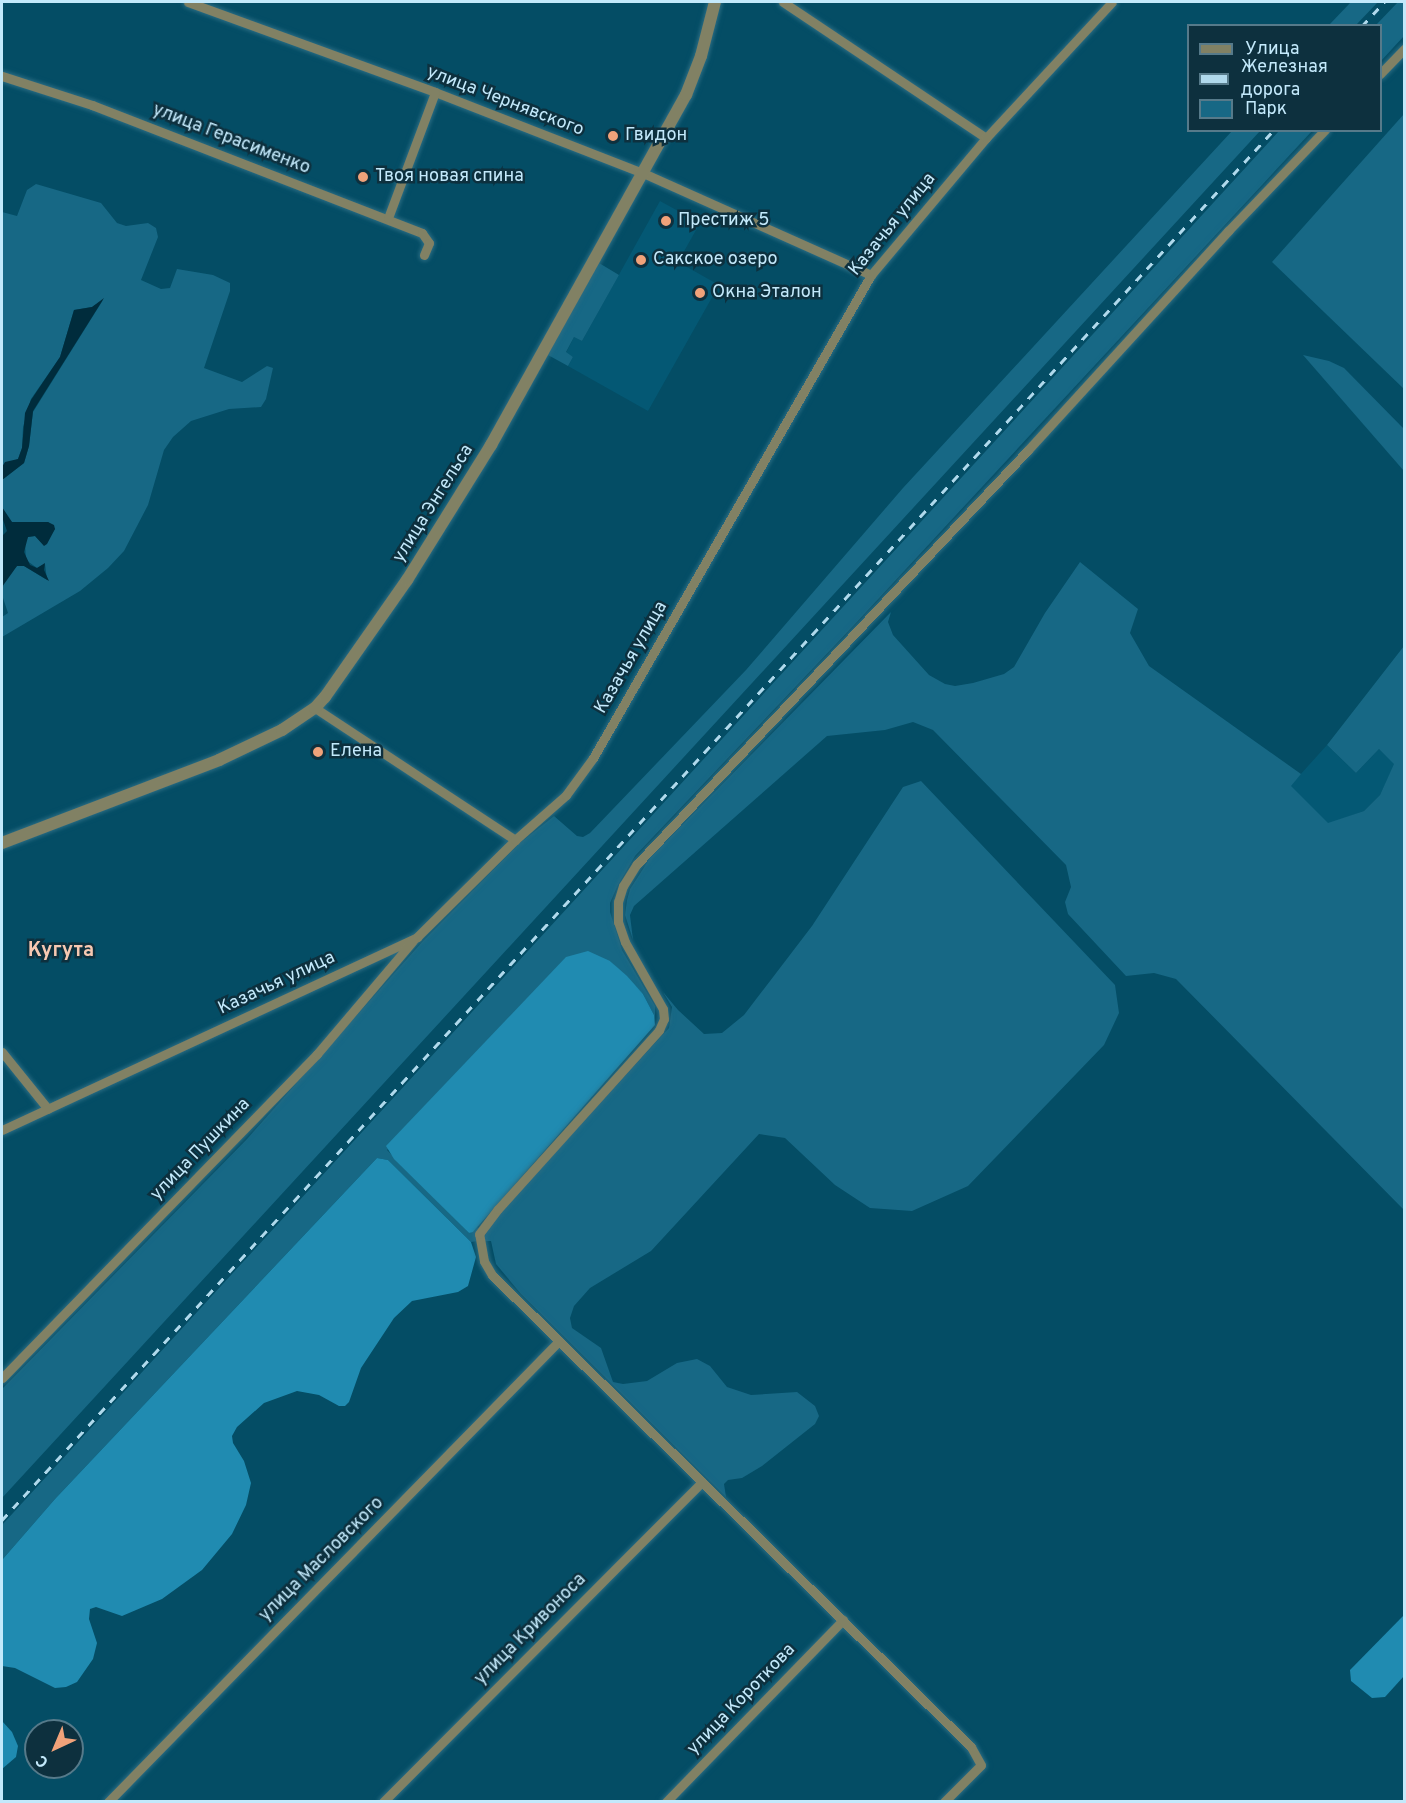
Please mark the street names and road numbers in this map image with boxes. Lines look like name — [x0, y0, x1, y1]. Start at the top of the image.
street label: улица Чернявского — [424, 62, 586, 142]
street label: улица Герасименко — [149, 100, 313, 180]
street label: Казачья улица — [845, 169, 941, 281]
street label: улица Энгельса — [389, 441, 479, 567]
street label: Казачья улица — [591, 598, 673, 718]
street label: Казачья улица — [215, 948, 339, 1020]
street label: улица Пушкина — [147, 1094, 255, 1206]
street label: улица Масловского — [255, 1493, 389, 1627]
street label: улица Кривоноса — [471, 1570, 591, 1690]
street label: улица Короткова — [683, 1640, 801, 1760]

